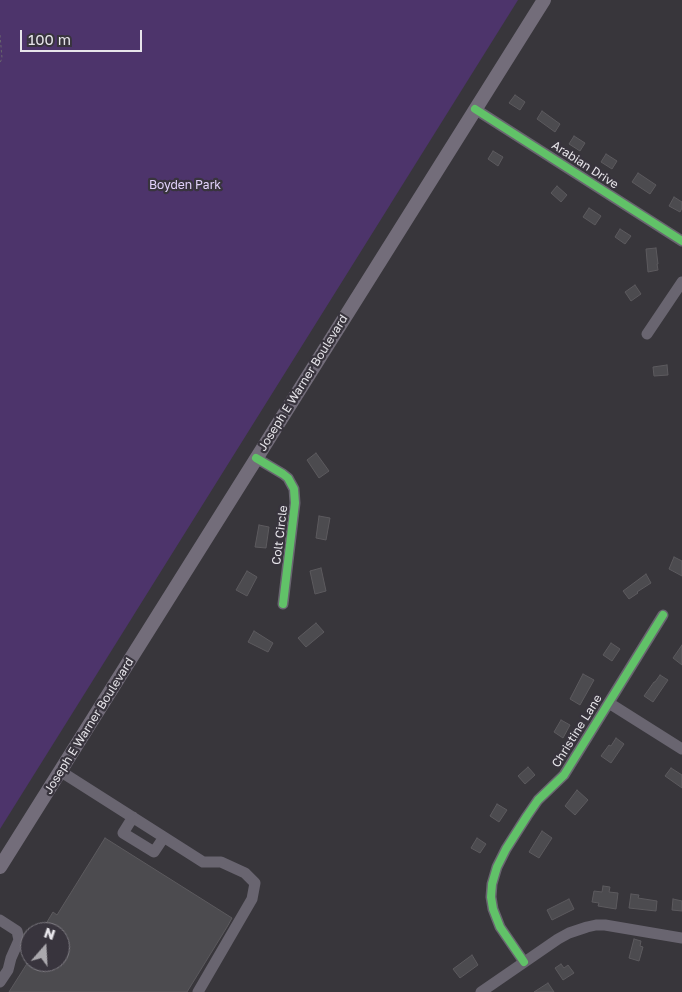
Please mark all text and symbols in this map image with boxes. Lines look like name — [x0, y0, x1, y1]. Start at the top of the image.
scale bar — [22, 20, 145, 52]
text: 100 m — [28, 30, 71, 48]
street label: Arabian Drive — [549, 138, 621, 192]
park label: Boyden Park — [149, 178, 221, 192]
street label: Joseph E Warner Boulevard — [255, 312, 351, 454]
street label: Colt Circle — [269, 504, 291, 566]
street label: Joseph E Warner Boulevard — [41, 655, 137, 797]
street label: Christine Lane — [549, 692, 605, 770]
north arrow — [20, 922, 70, 972]
text: N — [42, 924, 58, 943]

